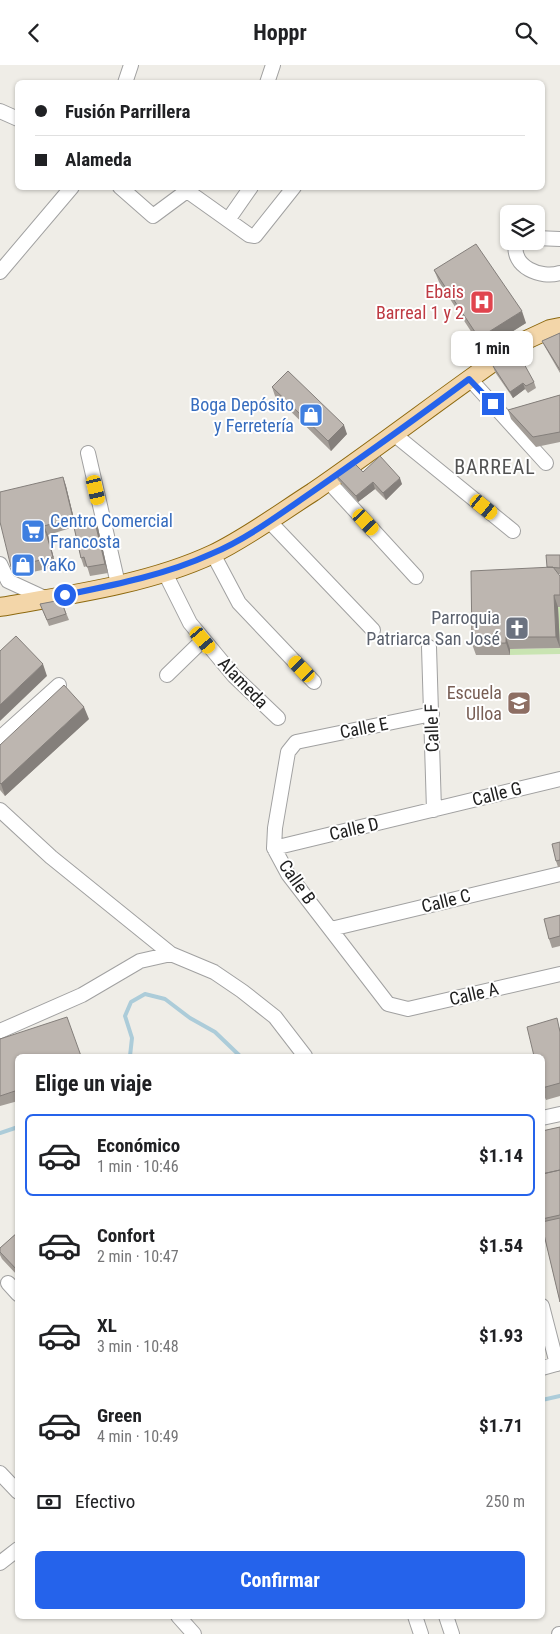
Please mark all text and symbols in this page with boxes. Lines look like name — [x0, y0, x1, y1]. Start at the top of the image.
icon: back — [20, 19, 48, 47]
icon: search — [512, 19, 540, 47]
text: Hoppr — [253, 20, 307, 45]
text: Fusión Parrillera — [65, 100, 190, 123]
text: Alameda — [65, 148, 132, 171]
map controls — [500, 205, 545, 250]
button: layers — [500, 205, 545, 250]
place label: Ebais Barreal 1 y 2 — [376, 281, 464, 323]
hospital icon: Ebais Barreal 1 y 2 — [469, 289, 495, 315]
callout: 1 min — [452, 331, 534, 367]
text: 1 min — [474, 339, 510, 358]
route end — [482, 393, 504, 415]
place label: Boga Depósito y Ferretería — [190, 394, 294, 436]
shop icon: Boga Depósito y Ferretería — [298, 402, 324, 428]
district label: BARREAL — [454, 455, 536, 479]
car — [85, 474, 106, 506]
car — [467, 492, 500, 522]
car — [350, 506, 381, 538]
place label: Centro Comercial Francosta — [50, 510, 173, 552]
supermarket icon: Centro Comercial Francosta — [20, 518, 46, 544]
shop icon: YaKo — [10, 552, 36, 578]
place label: YaKo — [40, 554, 76, 575]
route start — [54, 584, 76, 606]
place label: Parroquia Patriarca San José — [366, 607, 500, 649]
church icon: Parroquia Patriarca San José — [504, 615, 530, 641]
car — [187, 624, 218, 656]
street label: Alameda — [214, 653, 273, 712]
car — [286, 653, 317, 685]
place label: Escuela Ulloa — [447, 682, 502, 724]
school or university icon: Escuela Ulloa — [506, 690, 532, 716]
street label: Calle F — [420, 703, 443, 753]
street label: Calle E — [338, 713, 390, 742]
street label: Calle G — [470, 777, 524, 810]
street label: Calle D — [327, 813, 381, 844]
street label: Calle B — [275, 855, 320, 908]
street label: Calle C — [419, 884, 473, 917]
street label: Calle A — [447, 978, 501, 1009]
text: Elige un viaje — [35, 1071, 152, 1096]
icon: car — [37, 1133, 82, 1178]
text: Económico — [97, 1134, 180, 1157]
text: $1.14 — [479, 1144, 523, 1167]
text: 1 min · 10:46 — [97, 1157, 179, 1176]
icon: car — [37, 1223, 82, 1268]
text: Confort — [97, 1224, 155, 1247]
text: $1.54 — [479, 1234, 523, 1257]
text: 2 min · 10:47 — [97, 1247, 179, 1266]
icon: car — [37, 1313, 82, 1358]
text: XL — [97, 1314, 117, 1337]
text: $1.93 — [479, 1324, 523, 1347]
text: 3 min · 10:48 — [97, 1337, 179, 1356]
icon: car — [37, 1403, 82, 1448]
text: Green — [97, 1404, 142, 1427]
text: $1.71 — [479, 1414, 523, 1437]
text: 4 min · 10:49 — [97, 1427, 179, 1446]
icon: cash — [35, 1488, 63, 1516]
text: Efectivo — [75, 1490, 135, 1513]
text: 250 m — [486, 1492, 525, 1511]
button: Confirmar — [35, 1551, 525, 1609]

